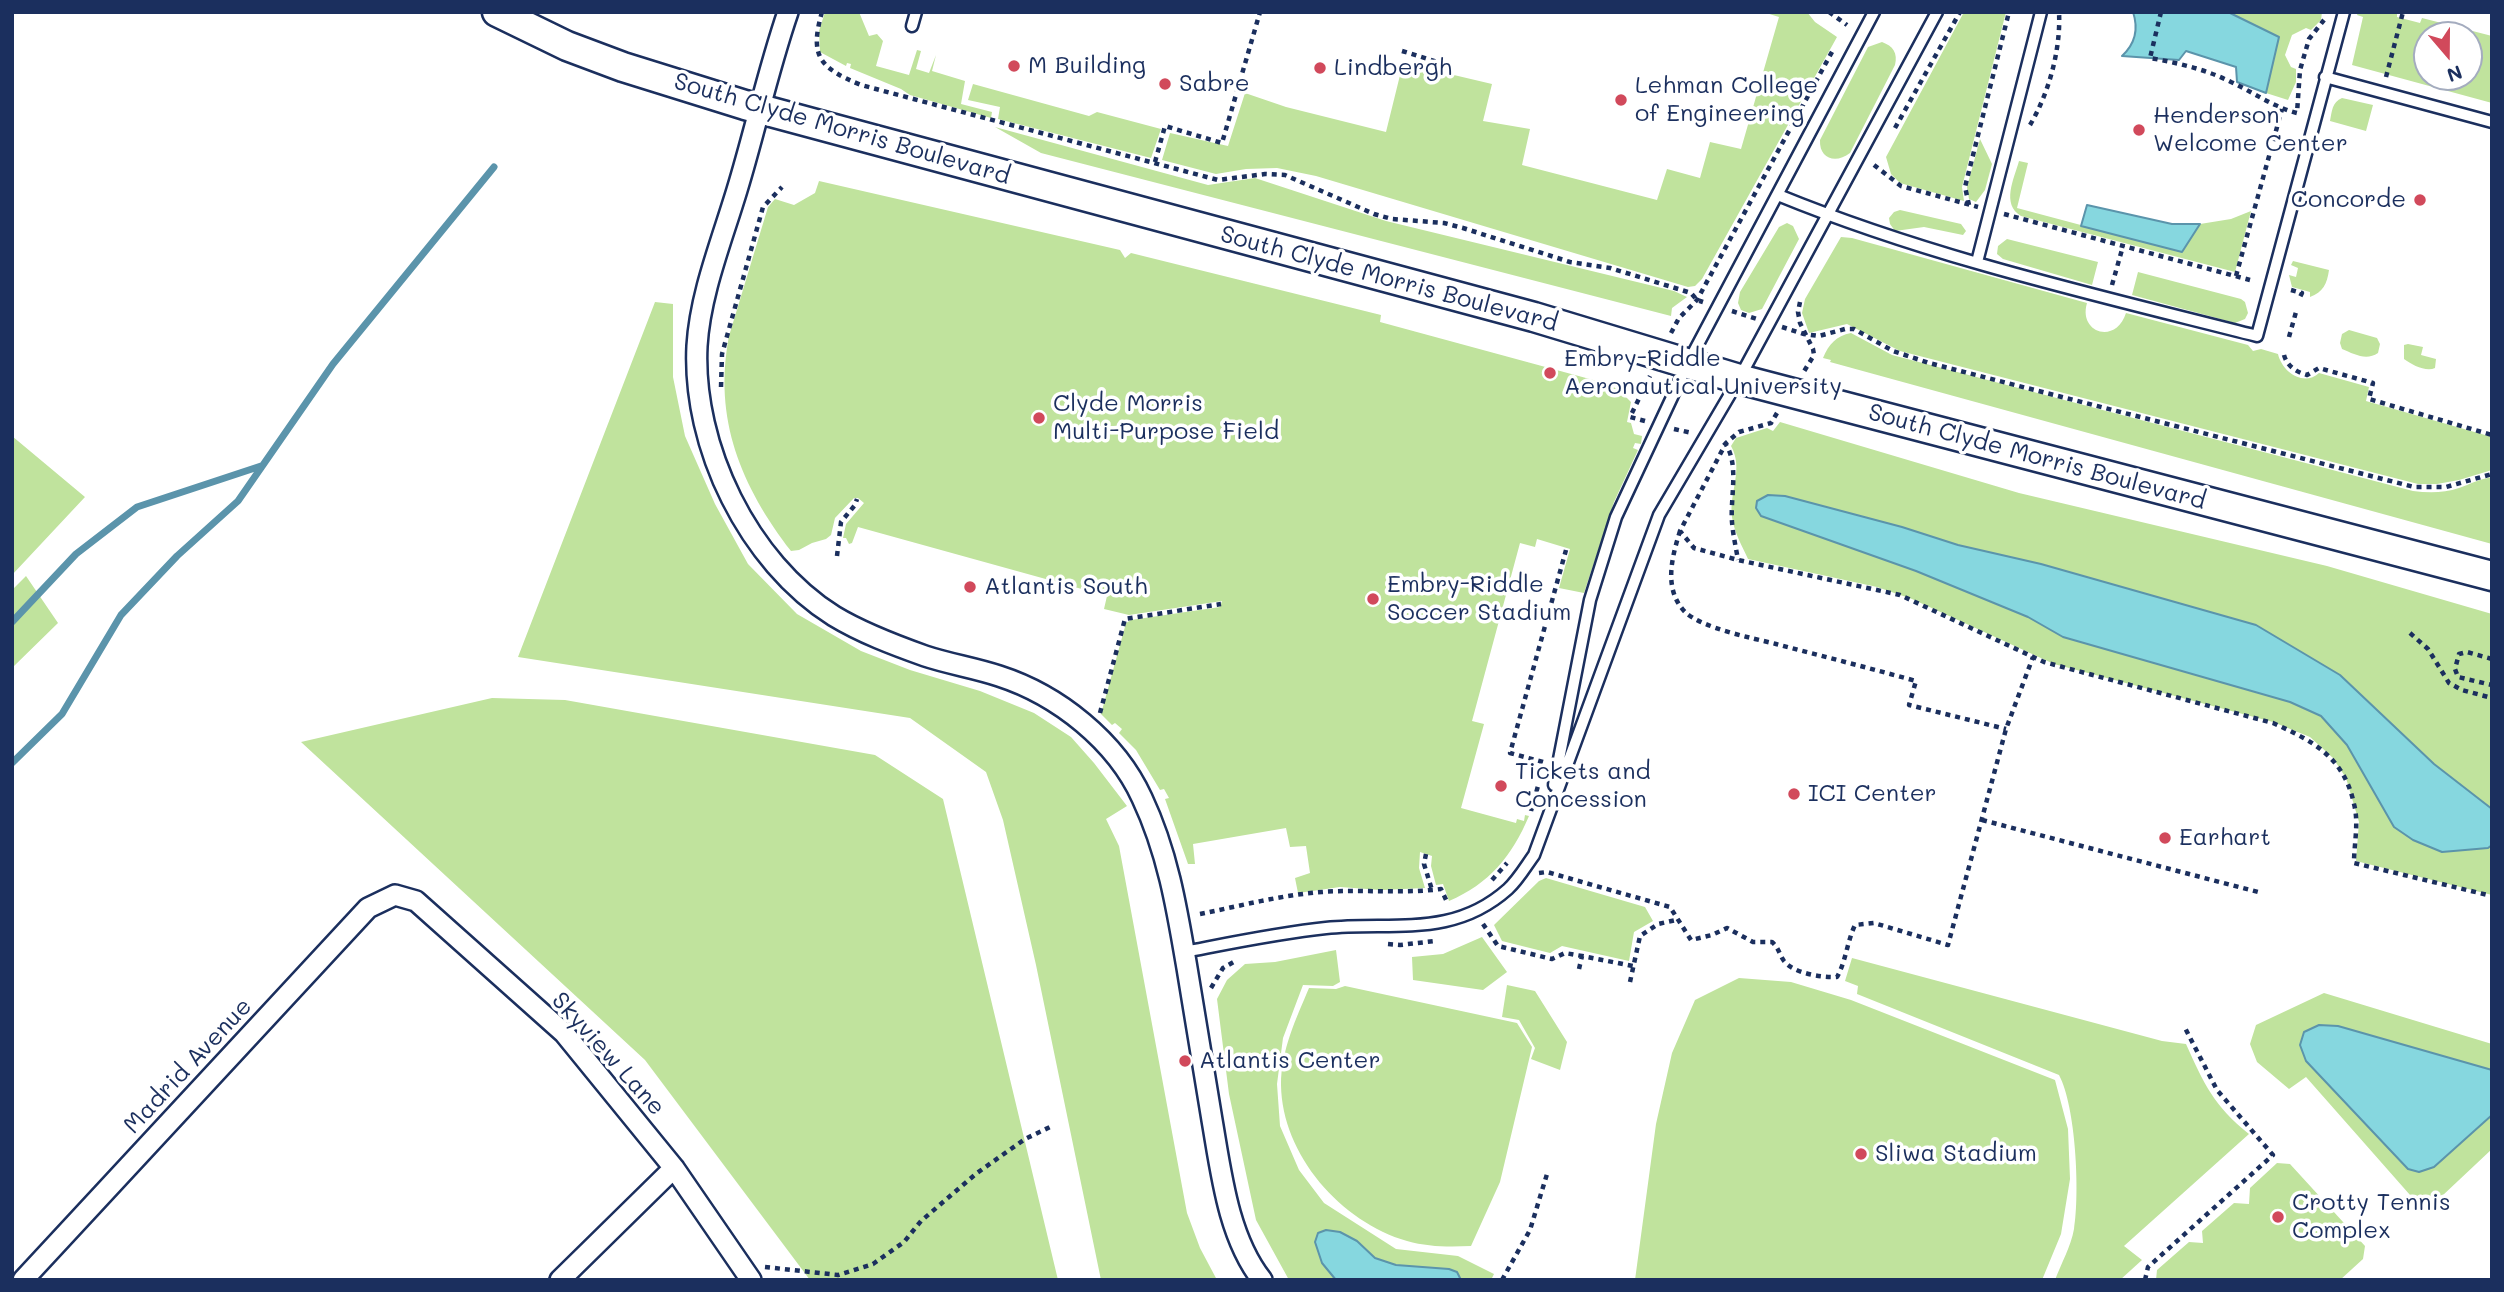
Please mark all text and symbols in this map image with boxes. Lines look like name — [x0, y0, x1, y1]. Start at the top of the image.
north arrow — [2413, 21, 2483, 91]
place label: M Building — [1028, 52, 1146, 80]
place label: Lindbergh — [1334, 54, 1452, 82]
marker: M Building — [1006, 58, 1022, 74]
marker: Lindbergh — [1312, 60, 1328, 76]
text: N — [2444, 60, 2466, 89]
street label: South Clyde Morris Boulevard — [671, 67, 1013, 191]
place label: Sabre — [1179, 70, 1250, 98]
place label: Lehman College of Engineering — [1635, 72, 1818, 128]
marker: Sabre — [1157, 76, 1173, 92]
marker: Lehman College of Engineering — [1613, 92, 1629, 108]
place label: Henderson Welcome Center — [2153, 102, 2348, 158]
marker: Henderson Welcome Center — [2131, 122, 2147, 138]
place label: Concorde — [2291, 186, 2406, 214]
marker: Concorde — [2412, 192, 2428, 208]
street label: South Clyde Morris Boulevard — [1217, 220, 1561, 338]
place label: Embry-Riddle Aeronautical University — [1564, 345, 1842, 401]
marker: Embry-Riddle Aeronautical University — [1542, 365, 1558, 381]
place label: Clyde Morris Multi-Purpose Field — [1053, 390, 1279, 446]
street label: South Clyde Morris Boulevard — [1865, 398, 2209, 516]
marker: Clyde Morris Multi-Purpose Field — [1031, 410, 1047, 426]
place label: Embry-Riddle Soccer Stadium — [1387, 571, 1571, 627]
place label: Atlantis South — [984, 573, 1148, 601]
marker: Atlantis South — [962, 579, 978, 595]
marker: Embry-Riddle Soccer Stadium — [1365, 591, 1381, 607]
place label: Tickets and Concession — [1515, 758, 1651, 814]
marker: Tickets and Concession — [1493, 778, 1509, 794]
place label: ICI Center — [1808, 780, 1937, 808]
marker: ICI Center — [1786, 786, 1802, 802]
place label: Earhart — [2179, 824, 2271, 852]
marker: Earhart — [2157, 830, 2173, 846]
street label: Skyview Lane — [545, 987, 671, 1121]
street label: Madrid Avenue — [118, 992, 258, 1140]
place label: Atlantis Center — [1199, 1047, 1380, 1075]
marker: Atlantis Center — [1177, 1053, 1193, 1069]
place label: Sliwa Stadium — [1875, 1140, 2037, 1168]
marker: Sliwa Stadium — [1853, 1146, 1869, 1162]
place label: Crotty Tennis Complex — [2292, 1189, 2451, 1245]
marker: Crotty Tennis Complex — [2270, 1209, 2286, 1225]

